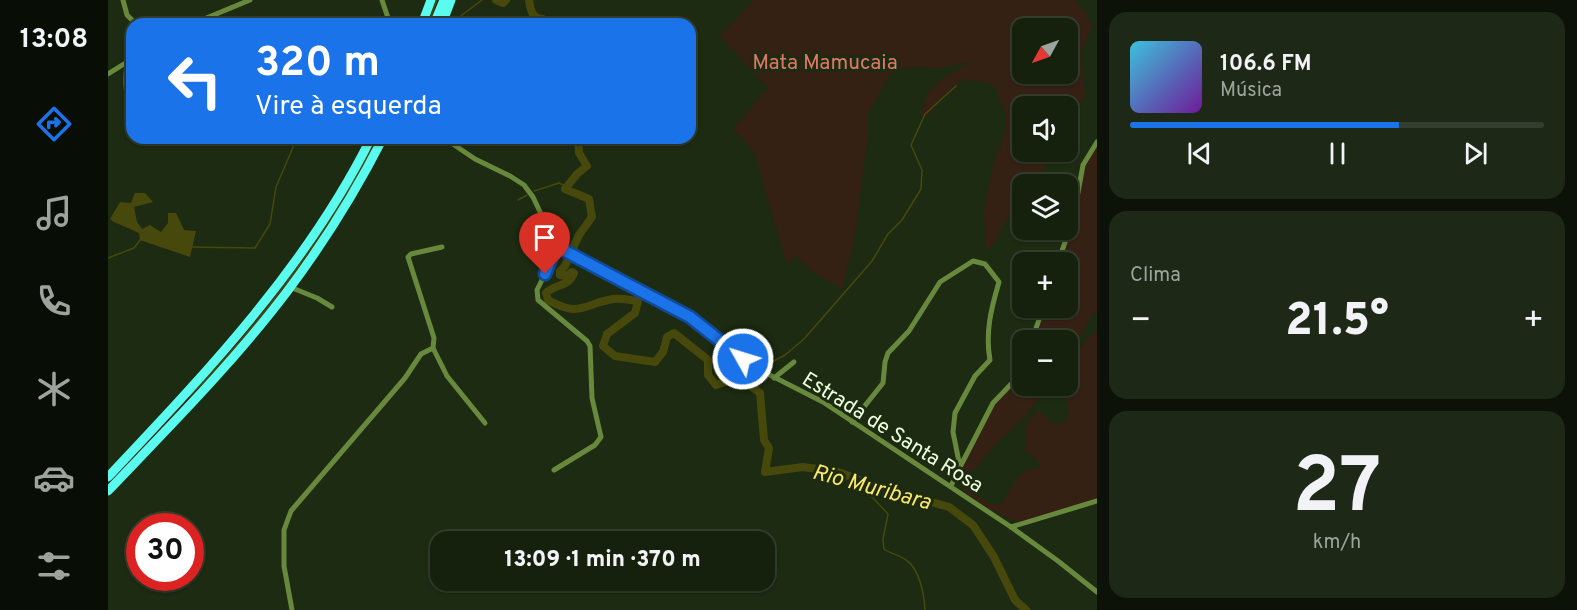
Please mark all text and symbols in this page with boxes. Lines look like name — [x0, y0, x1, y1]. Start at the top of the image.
north arrow — [1012, 18, 1078, 84]
map controls — [1012, 18, 1078, 396]
text: 13:08 — [20, 23, 88, 57]
text: 320 m — [255, 38, 380, 91]
icon: left — [156, 42, 234, 120]
park label: Mata Mamucaia — [752, 50, 898, 77]
text: 106.6 FM — [1220, 51, 1312, 78]
text: Música — [1220, 78, 1282, 104]
text: Vire à esquerda — [255, 90, 442, 124]
button: sound — [1012, 96, 1078, 162]
icon: directions — [33, 103, 75, 145]
icon: previous — [1183, 137, 1216, 170]
icon: pause — [1321, 137, 1354, 170]
icon: next — [1459, 137, 1492, 170]
button: layers — [1012, 174, 1078, 240]
icon: music — [33, 192, 75, 234]
pin — [519, 212, 570, 274]
icon: arrive — [528, 221, 561, 254]
button: + — [1012, 252, 1078, 318]
text: Clima — [1130, 263, 1181, 289]
icon: phone — [33, 280, 75, 322]
text: 21.5° — [1285, 294, 1389, 351]
text: − — [1130, 301, 1151, 343]
text: + — [1523, 301, 1544, 343]
position arrow — [711, 327, 775, 391]
button: − — [1012, 330, 1078, 396]
street label: Estrada de Santa Rosa — [797, 367, 988, 500]
icon: climate — [33, 368, 75, 410]
text: 27 — [1293, 441, 1381, 540]
icon: car — [33, 457, 75, 499]
water label: Rio Muribara — [809, 460, 934, 517]
speed limit sign: 30 — [126, 513, 204, 591]
text: km/h — [1313, 530, 1361, 556]
icon: filters — [33, 545, 75, 587]
text: 13:09 · 1 min · 370 m — [504, 547, 701, 574]

